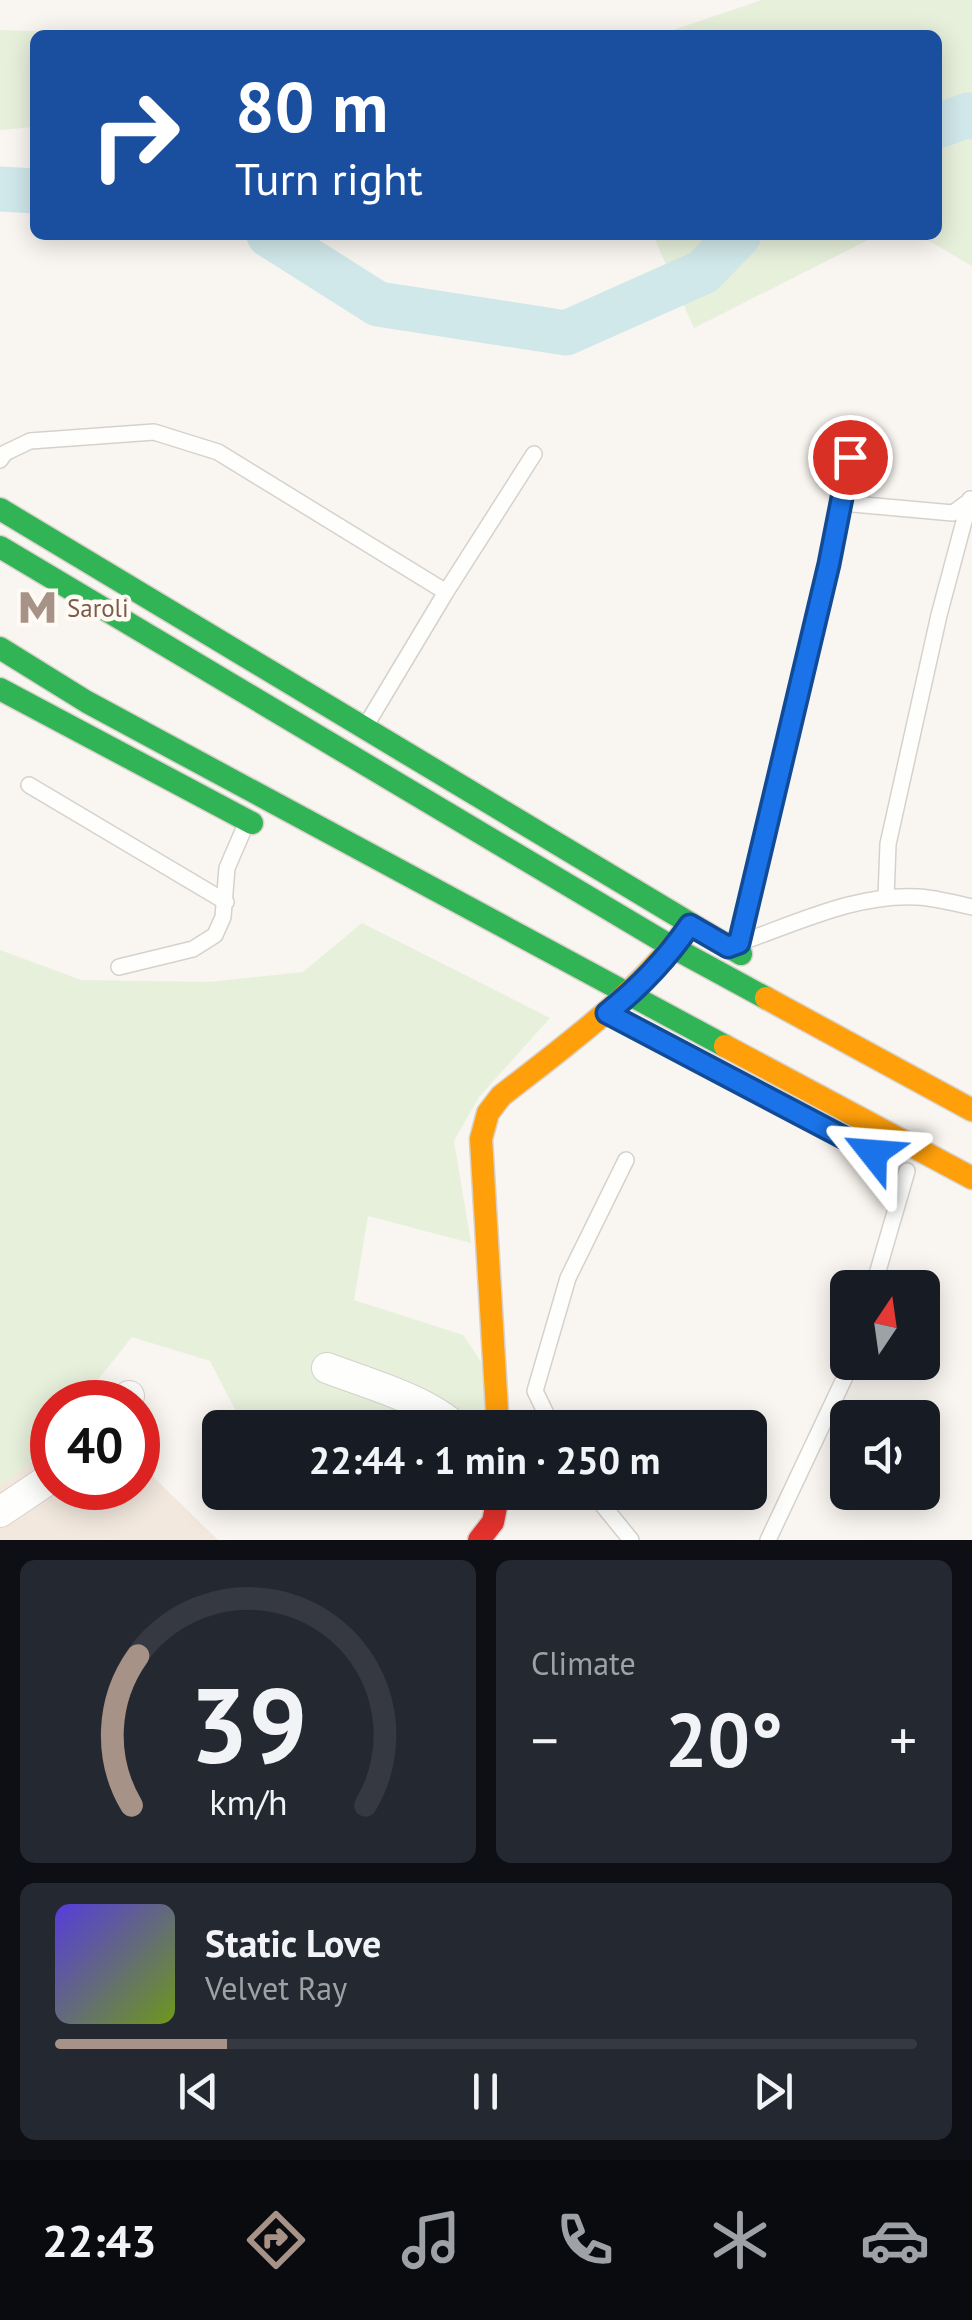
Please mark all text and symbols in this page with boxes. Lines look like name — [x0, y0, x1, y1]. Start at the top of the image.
text: 80 m — [235, 61, 388, 151]
icon: right — [70, 70, 200, 200]
text: Turn right — [235, 149, 423, 207]
pin — [808, 415, 893, 500]
icon: arrive — [823, 430, 878, 485]
metro station icon: Saroli — [16, 587, 58, 629]
place label: Saroli — [67, 592, 129, 624]
position arrow — [821, 1101, 925, 1205]
north arrow — [830, 1270, 940, 1380]
map controls — [830, 1270, 940, 1510]
speed limit sign: 40 — [30, 1380, 160, 1510]
button: sound — [830, 1400, 940, 1510]
text: 22:44 · 1 min · 250 m — [309, 1435, 660, 1484]
text: Climate — [531, 1642, 636, 1684]
text: 39 — [189, 1657, 307, 1792]
text: 20° — [665, 1691, 783, 1788]
text: − — [531, 1704, 559, 1775]
text: + — [889, 1704, 917, 1775]
text: km/h — [209, 1779, 287, 1825]
text: Static Love — [205, 1918, 381, 1967]
text: Velvet Ray — [205, 1967, 347, 2009]
icon: previous — [171, 2064, 226, 2119]
icon: pause — [458, 2064, 513, 2119]
icon: next — [746, 2064, 801, 2119]
icon: directions — [241, 2205, 311, 2275]
icon: music — [396, 2205, 466, 2275]
icon: phone — [550, 2205, 620, 2275]
icon: climate — [705, 2205, 775, 2275]
icon: car — [860, 2205, 930, 2275]
text: 22:43 — [42, 2211, 156, 2269]

